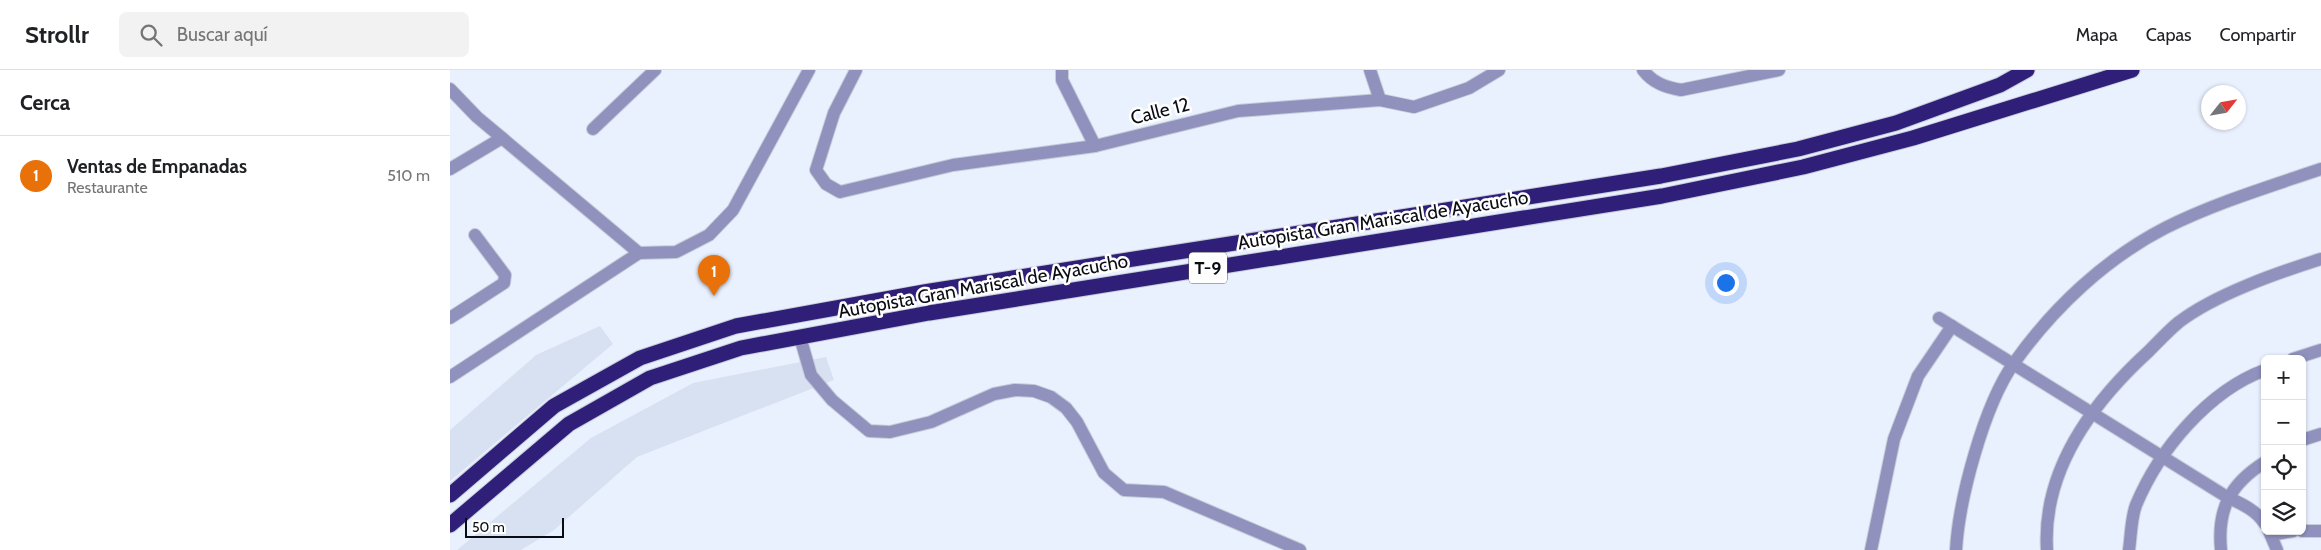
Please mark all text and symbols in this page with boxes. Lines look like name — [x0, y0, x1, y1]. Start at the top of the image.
search box — [119, 12, 469, 57]
text: Strollr — [25, 20, 89, 49]
icon: search — [137, 21, 165, 49]
text: Buscar aquí — [177, 23, 268, 46]
text: Mapa — [2076, 24, 2118, 46]
text: Capas — [2146, 24, 2192, 46]
text: Compartir — [2220, 24, 2296, 46]
north arrow — [2201, 85, 2246, 130]
text: Cerca — [20, 90, 70, 115]
street label: Calle 12 — [1128, 93, 1192, 129]
text: Ventas de Empanadas — [67, 155, 247, 178]
text: 1 — [33, 166, 39, 185]
text: 510 m — [387, 166, 430, 185]
text: Restaurante — [67, 178, 148, 197]
street label: Autopista Gran Mariscal de Ayacucho — [1236, 186, 1530, 254]
street label: Autopista Gran Mariscal de Ayacucho — [836, 249, 1130, 323]
road number: T-9 — [1189, 252, 1227, 284]
pin: 1 — [698, 255, 730, 296]
your location — [1713, 270, 1739, 296]
map controls — [2261, 355, 2306, 535]
button: + — [2261, 355, 2306, 400]
button: − — [2261, 400, 2306, 445]
button: locate — [2261, 445, 2306, 490]
button: layers — [2261, 490, 2306, 535]
scale bar — [465, 515, 564, 538]
text: 50 m — [472, 518, 505, 536]

